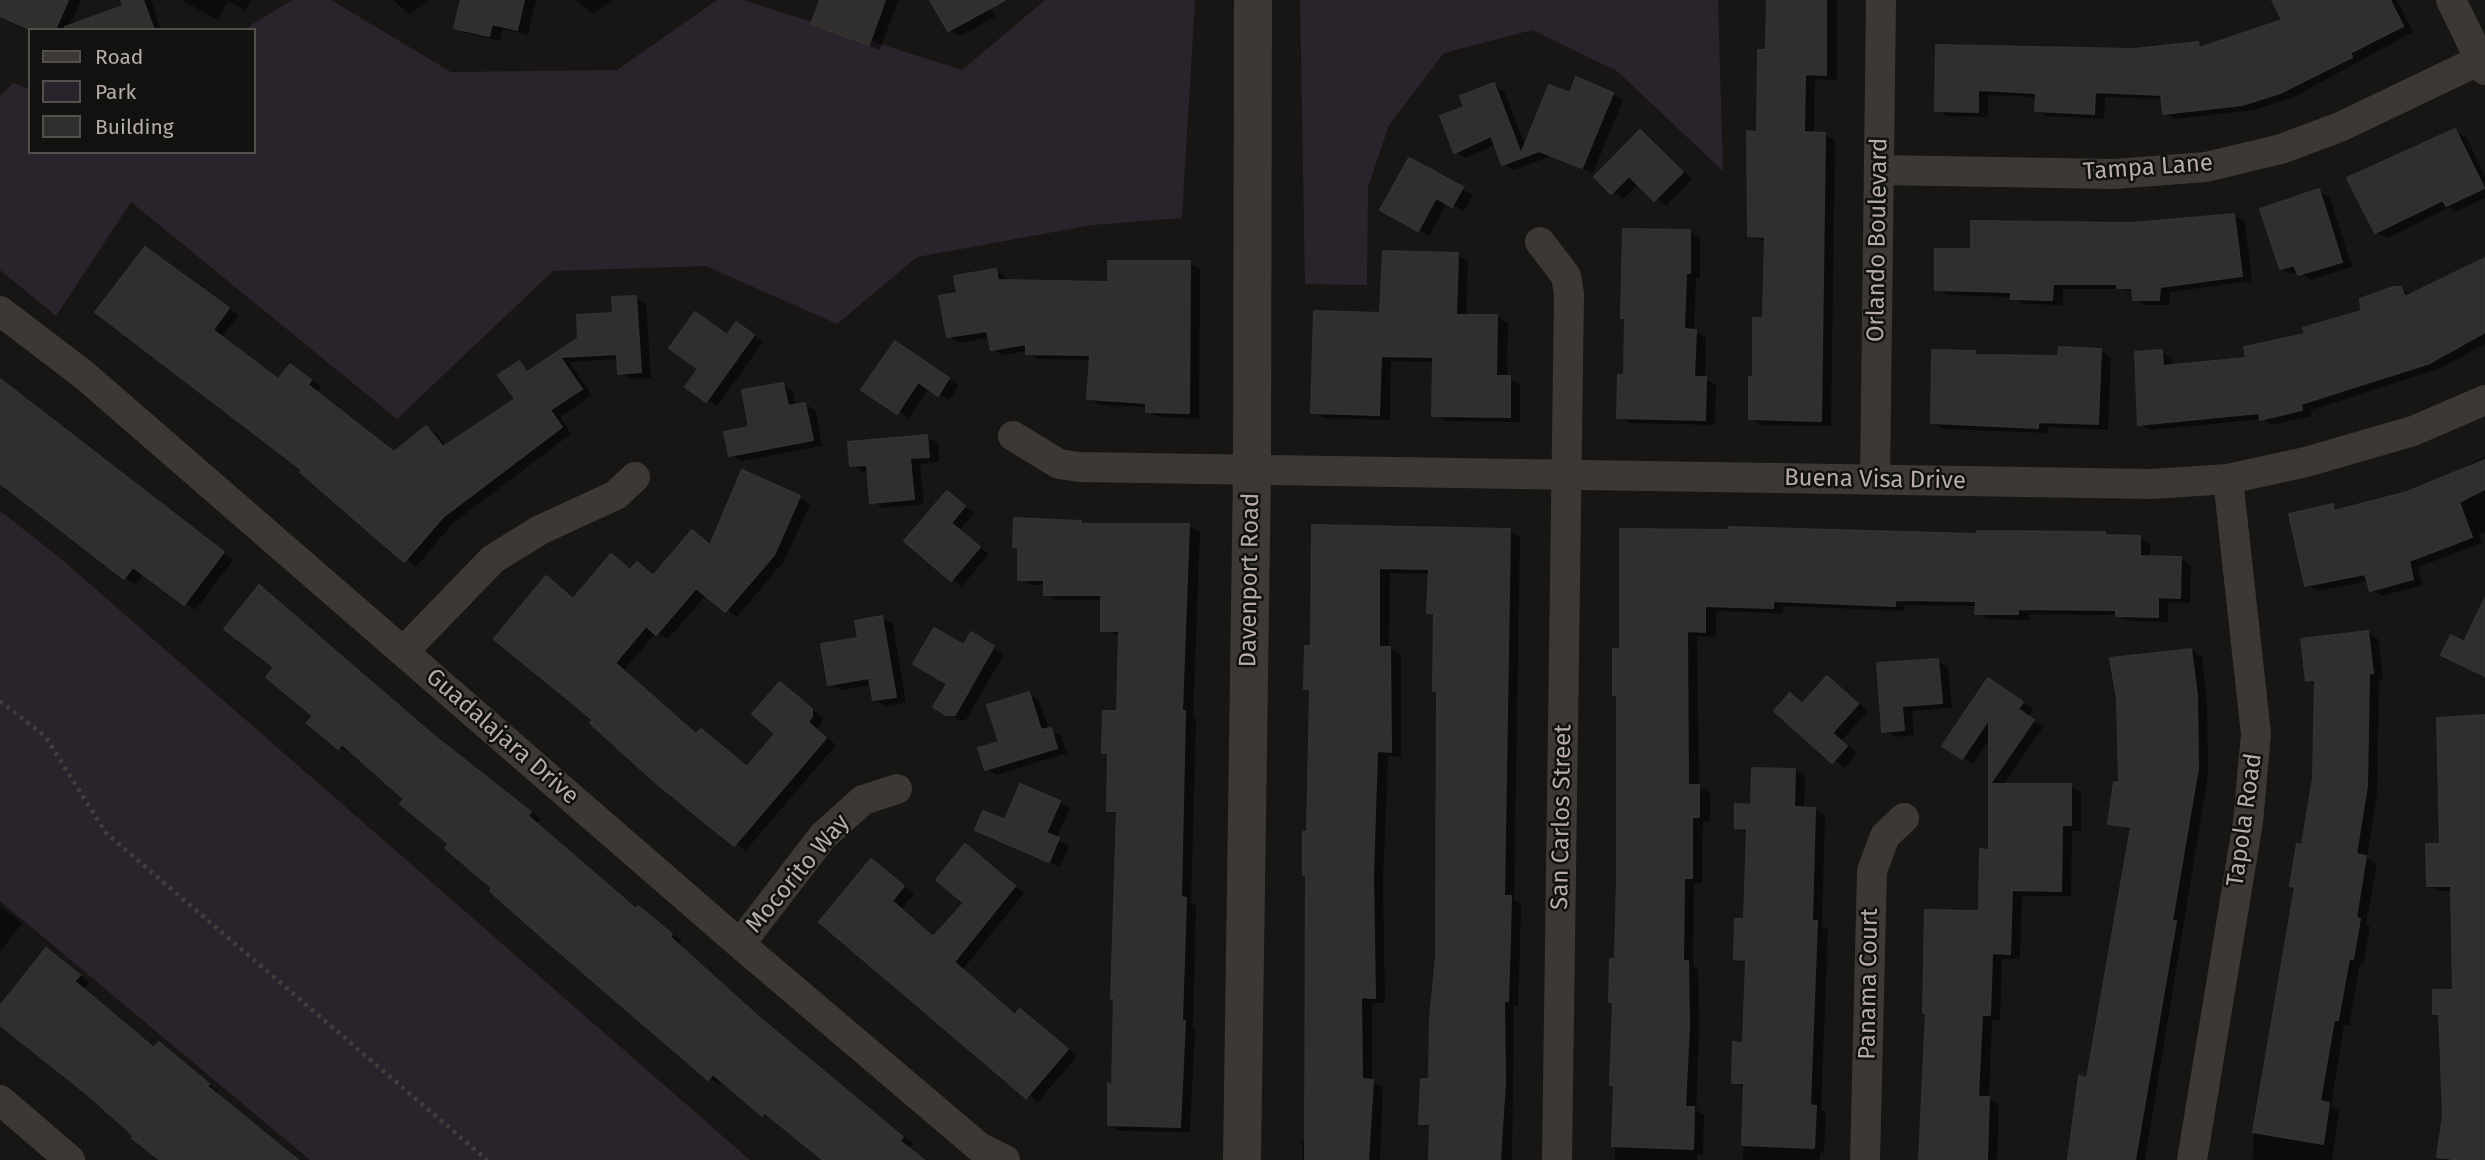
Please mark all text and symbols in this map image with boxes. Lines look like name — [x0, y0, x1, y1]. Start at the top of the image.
legend — [28, 28, 256, 154]
text: Road — [95, 44, 143, 70]
text: Park — [95, 79, 136, 105]
text: Building — [95, 114, 174, 140]
street label: Orlando Boulevard — [1862, 138, 1894, 342]
street label: Tampa Lane — [2082, 149, 2214, 187]
street label: Buena Visa Drive — [1784, 464, 1966, 496]
street label: Davenport Road — [1234, 492, 1266, 668]
street label: Guadalajara Drive — [420, 663, 584, 811]
street label: San Carlos Street — [1546, 724, 1578, 910]
street label: Tapola Road — [2221, 752, 2269, 888]
street label: Mocorito Way — [740, 809, 856, 939]
street label: Panama Court — [1853, 908, 1885, 1060]

